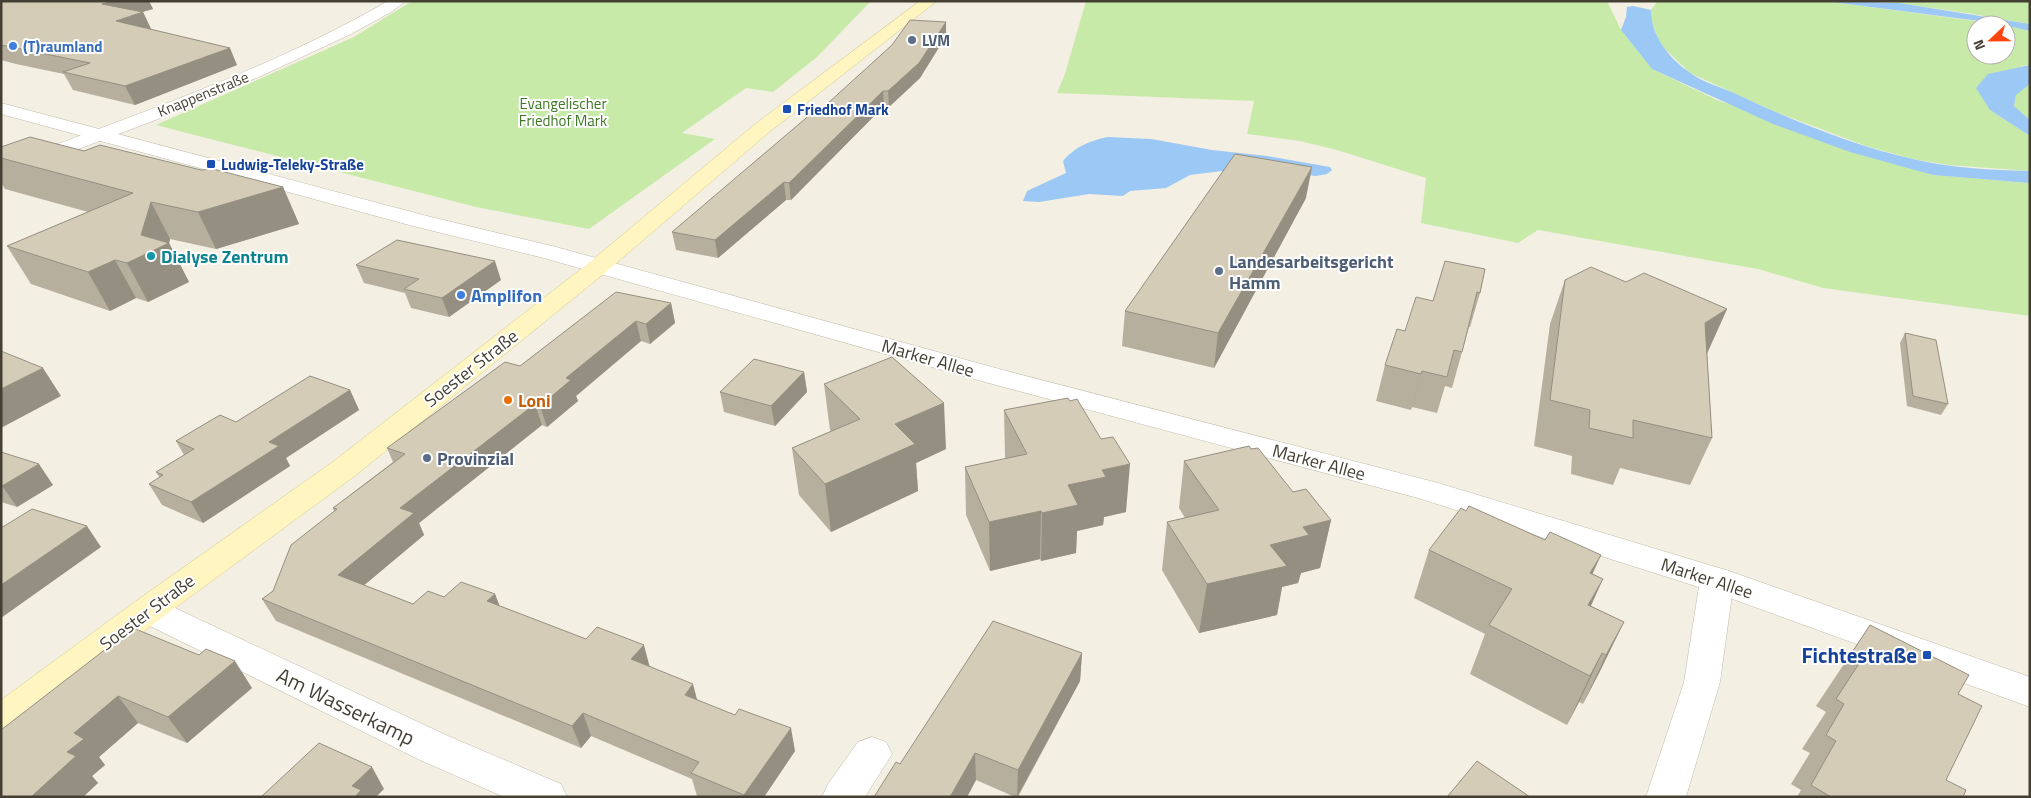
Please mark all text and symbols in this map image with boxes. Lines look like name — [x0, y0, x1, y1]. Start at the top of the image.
north arrow — [1966, 15, 2016, 65]
place label: LVM — [922, 29, 950, 52]
marker: LVM — [906, 34, 918, 46]
place label: (T)raumland — [23, 35, 103, 58]
text: N — [1967, 37, 1990, 53]
marker: (T)raumland — [7, 40, 19, 52]
street label: Knappenstraße — [154, 65, 252, 123]
park label: Evangelischer Friedhof Mark — [519, 92, 607, 132]
place label: Friedhof Mark — [797, 98, 889, 121]
marker: Friedhof Mark — [781, 103, 793, 115]
place label: Ludwig-Teleky-Straße — [221, 153, 364, 176]
marker: Ludwig-Teleky-Straße — [205, 158, 217, 170]
place label: Dialyse Zentrum — [161, 243, 289, 270]
place label: Landesarbeitsgericht Hamm — [1229, 248, 1394, 296]
marker: Dialyse Zentrum — [145, 250, 157, 262]
marker: Landesarbeitsgericht Hamm — [1213, 265, 1225, 277]
place label: Amplifon — [471, 282, 542, 309]
marker: Amplifon — [455, 289, 467, 301]
street label: Soester Straße — [418, 323, 524, 413]
street label: Marker Allee — [878, 332, 978, 384]
place label: Loni — [518, 387, 551, 414]
marker: Loni — [502, 394, 514, 406]
street label: Marker Allee — [1269, 437, 1369, 487]
place label: Provinzial — [437, 445, 514, 472]
marker: Provinzial — [421, 452, 433, 464]
street label: Marker Allee — [1658, 550, 1756, 606]
street label: Soester Straße — [94, 567, 200, 657]
place label: Fichtestraße — [1801, 639, 1917, 671]
marker: Fichtestraße — [1921, 649, 1933, 661]
street label: Am Wasserkamp — [272, 659, 420, 753]

